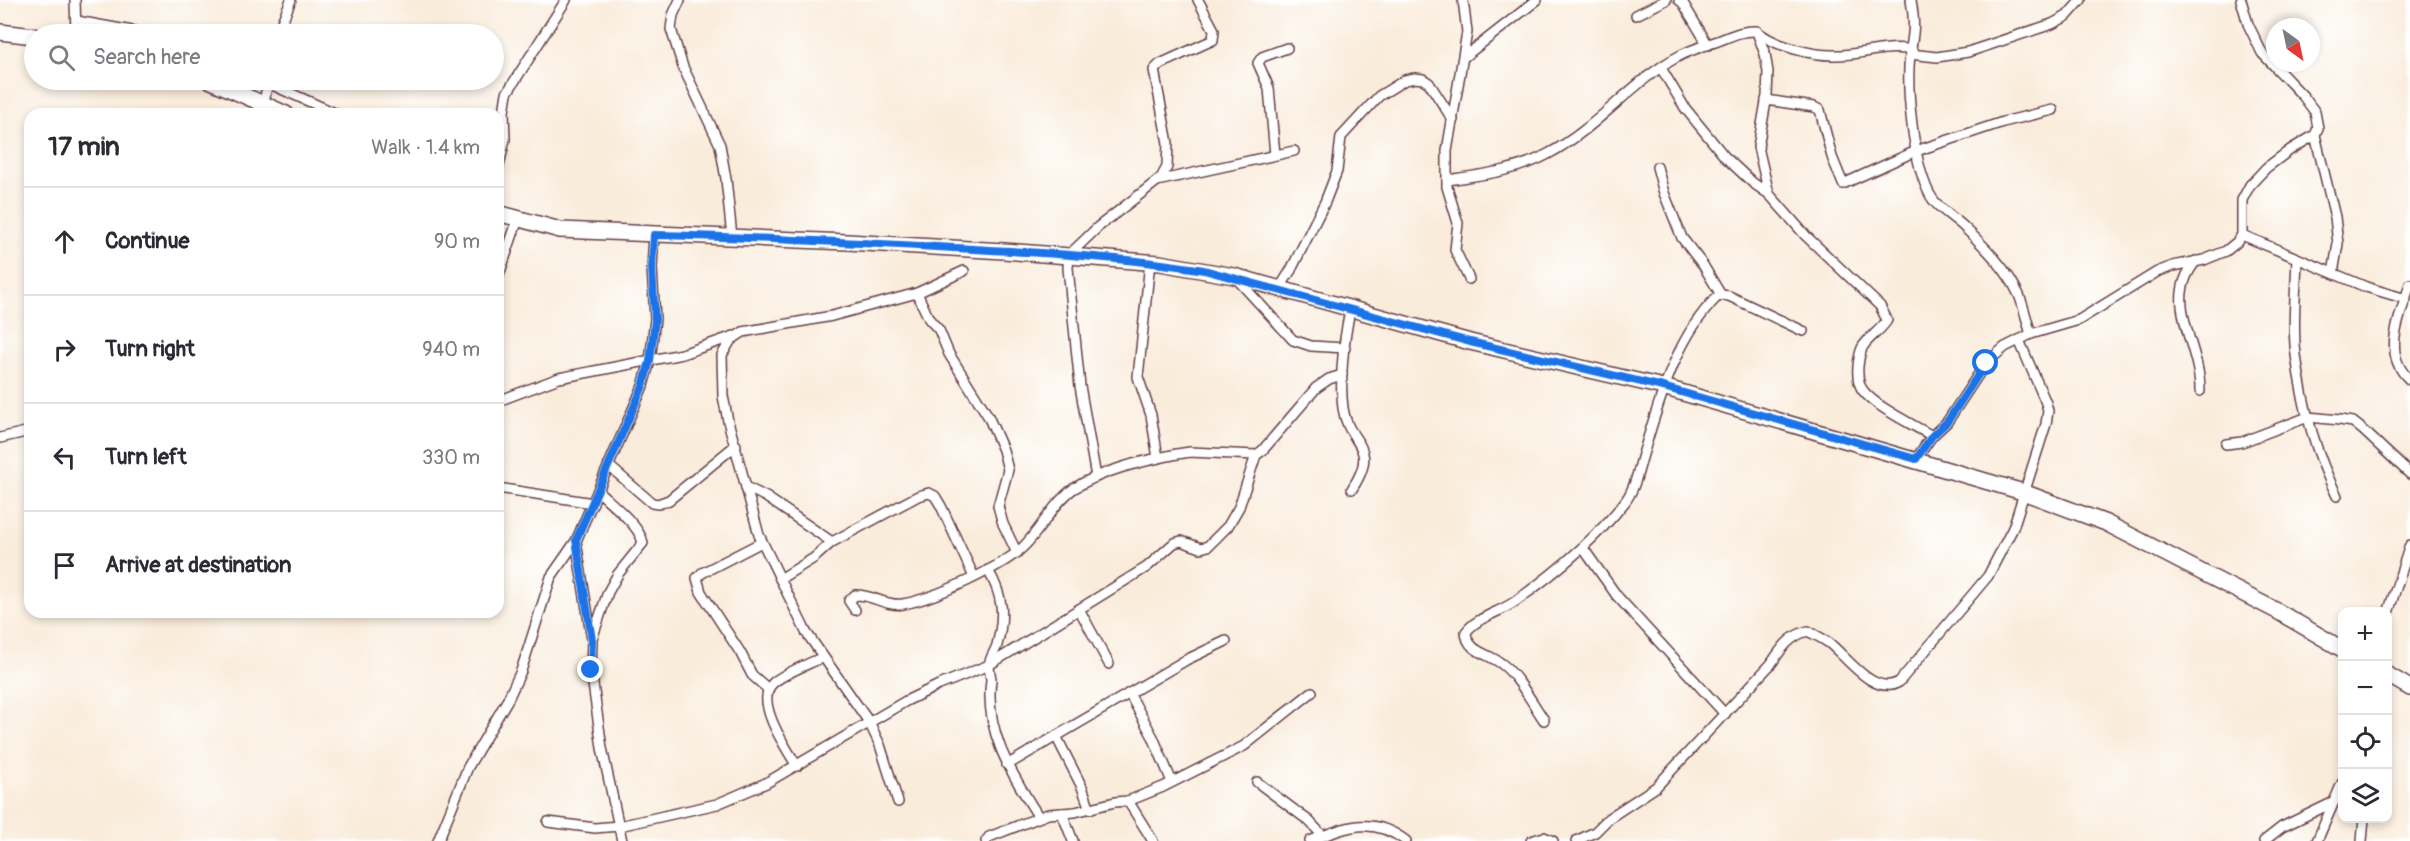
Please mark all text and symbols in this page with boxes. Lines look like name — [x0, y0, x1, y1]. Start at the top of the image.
north arrow — [2266, 18, 2320, 72]
search box — [24, 24, 504, 90]
icon: search — [45, 41, 78, 74]
text: Search here — [93, 43, 200, 71]
text: 17 min — [48, 131, 120, 163]
text: Walk · 1.4 km — [371, 135, 480, 160]
icon: ahead — [48, 225, 81, 258]
text: Continue — [105, 227, 189, 255]
text: 90 m — [434, 229, 480, 254]
icon: right — [48, 333, 81, 366]
text: Turn right — [105, 335, 195, 363]
text: 940 m — [422, 337, 480, 362]
route start — [1972, 349, 1998, 375]
icon: left — [48, 441, 81, 474]
text: Turn left — [105, 443, 187, 471]
text: 330 m — [422, 445, 480, 470]
icon: arrive — [48, 549, 81, 582]
text: Arrive at destination — [105, 551, 291, 579]
map controls — [2338, 607, 2392, 823]
button: + — [2338, 607, 2392, 661]
route end — [577, 656, 603, 682]
button: − — [2338, 661, 2392, 715]
button: locate — [2338, 715, 2392, 769]
button: layers — [2338, 769, 2392, 823]

